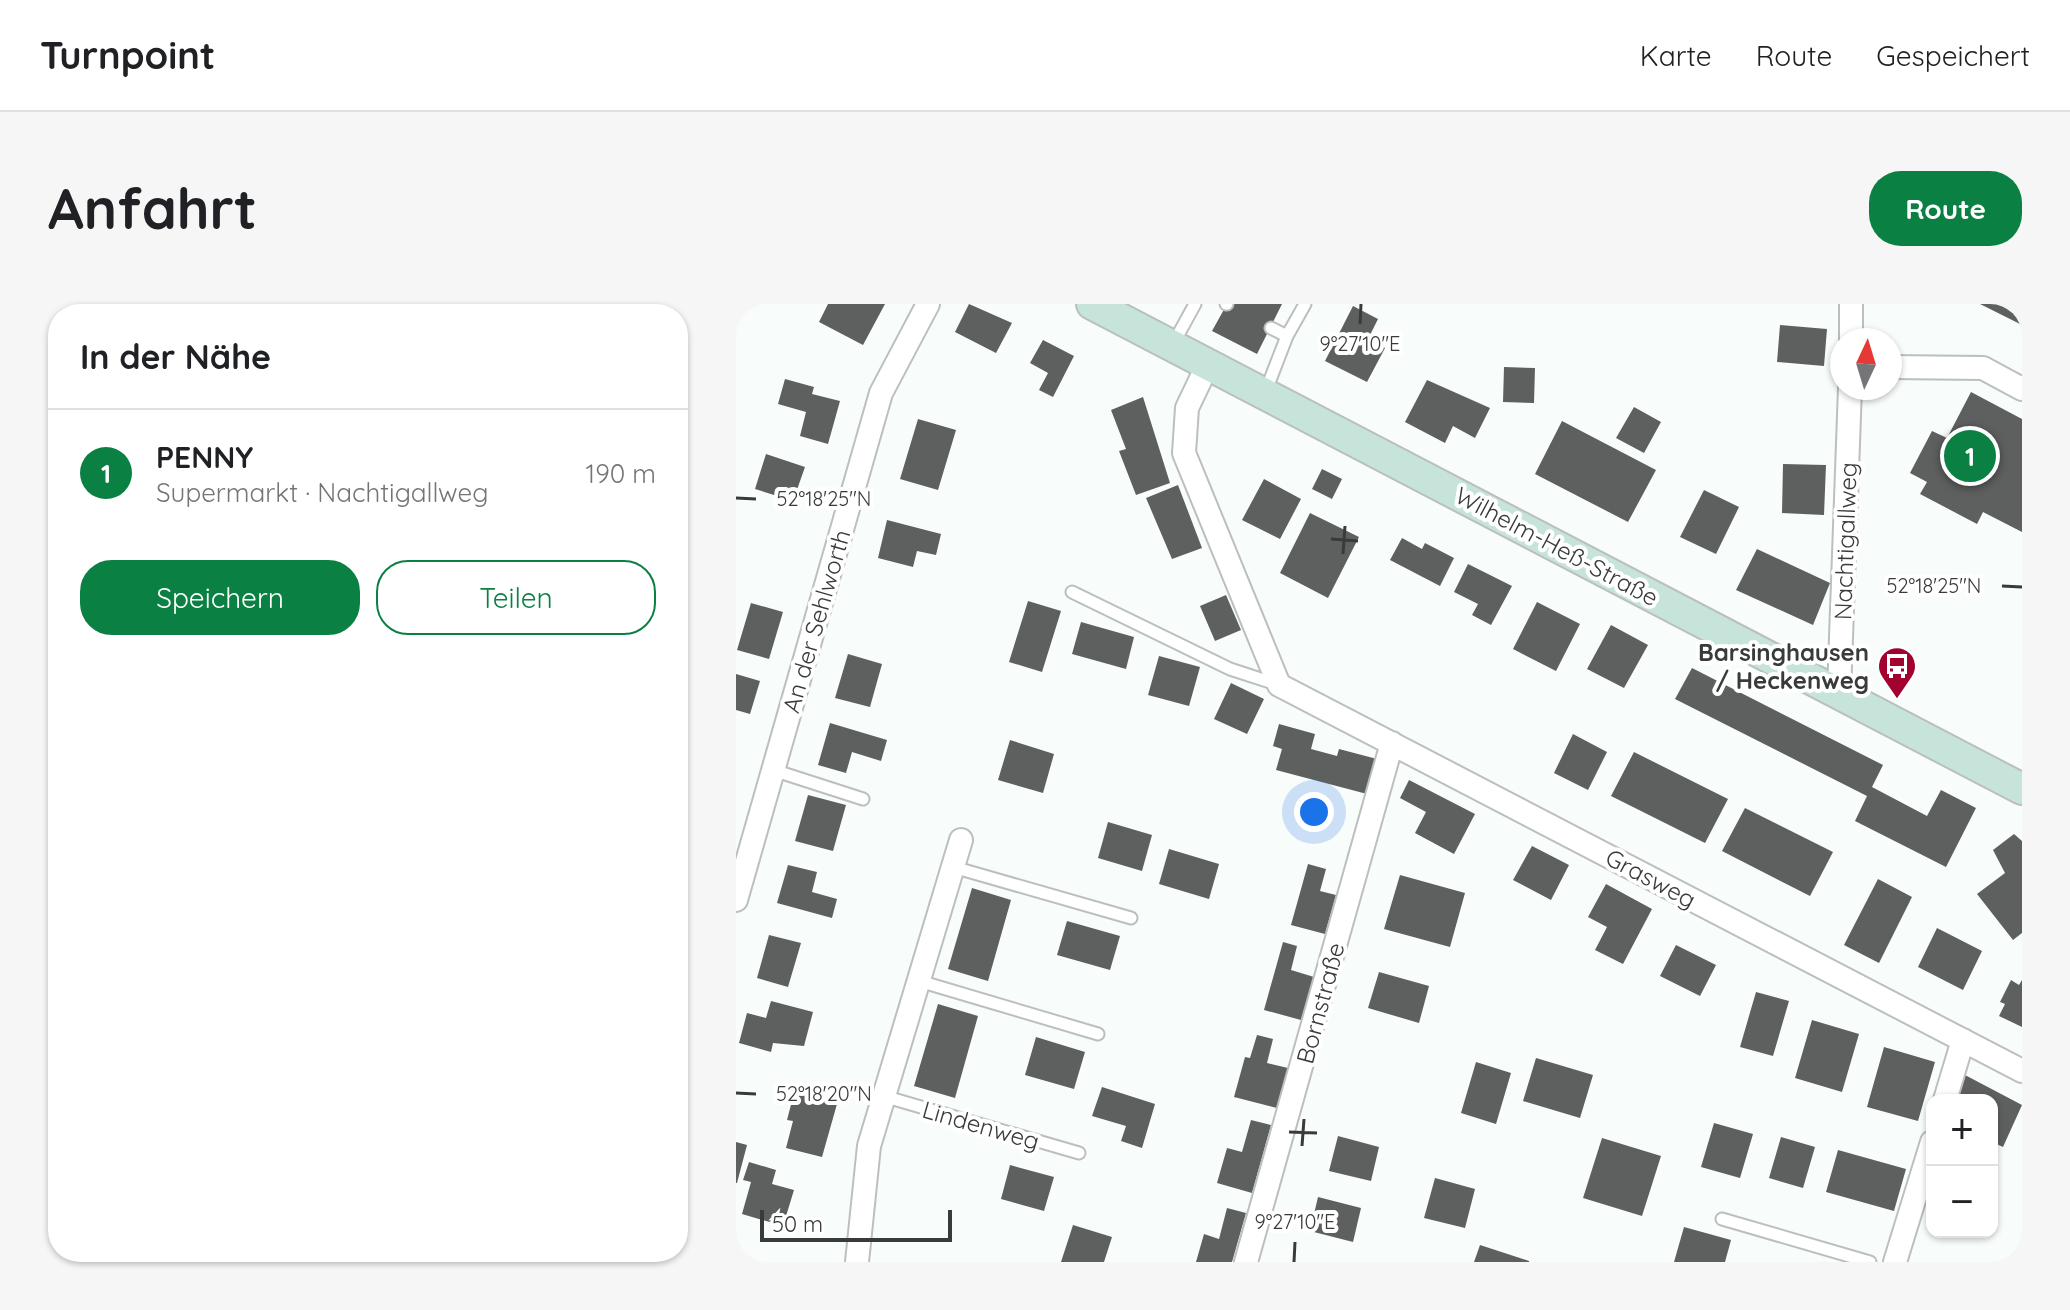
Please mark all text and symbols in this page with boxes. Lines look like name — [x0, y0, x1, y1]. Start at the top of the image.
text: Turnpoint — [40, 31, 215, 79]
text: Karte — [1640, 38, 1712, 73]
text: Route — [1756, 38, 1832, 73]
text: Gespeichert — [1876, 38, 2030, 73]
button: Route — [1869, 171, 2022, 246]
text: Anfahrt — [48, 173, 257, 243]
north arrow — [1830, 328, 1902, 400]
text: 9°27'10"E — [1320, 331, 1400, 356]
text: In der Nähe — [80, 335, 271, 378]
pin: 1 — [1944, 426, 1996, 486]
text: PENNY — [156, 438, 253, 476]
text: 1 — [101, 457, 111, 490]
text: 190 m — [586, 457, 656, 490]
street label: Nachtigallweg — [1827, 462, 1863, 620]
text: Supermarkt · Nachtigallweg — [156, 476, 488, 509]
street label: Wilhelm-Heß-Straße — [1450, 480, 1664, 612]
text: 52°18'25"N — [777, 486, 871, 511]
street label: An der Sehlworth — [775, 526, 857, 716]
button: Speichern — [80, 560, 360, 635]
button: Teilen — [376, 560, 656, 635]
text: 52°18'25"N — [1887, 573, 1981, 598]
place label: Barsinghausen / Heckenweg — [1698, 637, 1869, 695]
bus stop icon: Barsinghausen / Heckenweg — [1876, 645, 1918, 700]
your location — [1294, 792, 1334, 832]
street label: Grasweg — [1601, 842, 1701, 914]
street label: Bornstraße — [1289, 939, 1351, 1067]
text: 52°18'20"N — [776, 1081, 872, 1106]
street label: Lindenweg — [919, 1094, 1043, 1156]
map controls — [1926, 1094, 1998, 1238]
button: + — [1926, 1094, 1998, 1166]
button: − — [1926, 1166, 1998, 1238]
scale bar — [760, 1206, 952, 1242]
text: 9°27'10"E — [1255, 1209, 1335, 1234]
text: 50 m — [772, 1210, 823, 1238]

